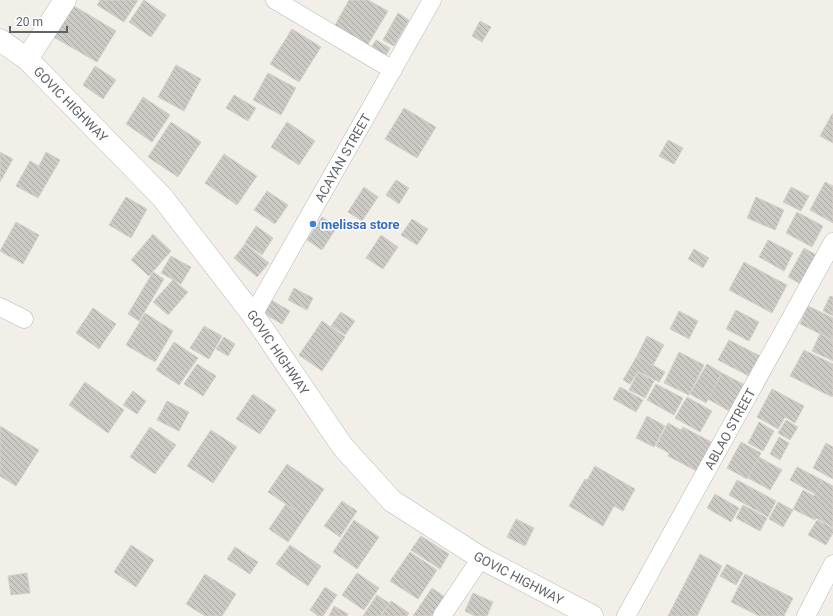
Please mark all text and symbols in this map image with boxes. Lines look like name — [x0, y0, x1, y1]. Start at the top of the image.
scale bar — [10, 8, 67, 34]
text: 20 m — [16, 15, 43, 29]
street label: GOVIC HIGHWAY — [31, 64, 111, 145]
street label: ACAYAN STREET — [312, 111, 374, 205]
place label: melissa store — [321, 217, 400, 232]
marker: melissa store — [308, 219, 318, 229]
street label: GOVIC HIGHWAY — [244, 307, 312, 398]
street label: ABLAO STREET — [702, 386, 759, 472]
street label: GOVIC HIGHWAY — [471, 548, 566, 608]

